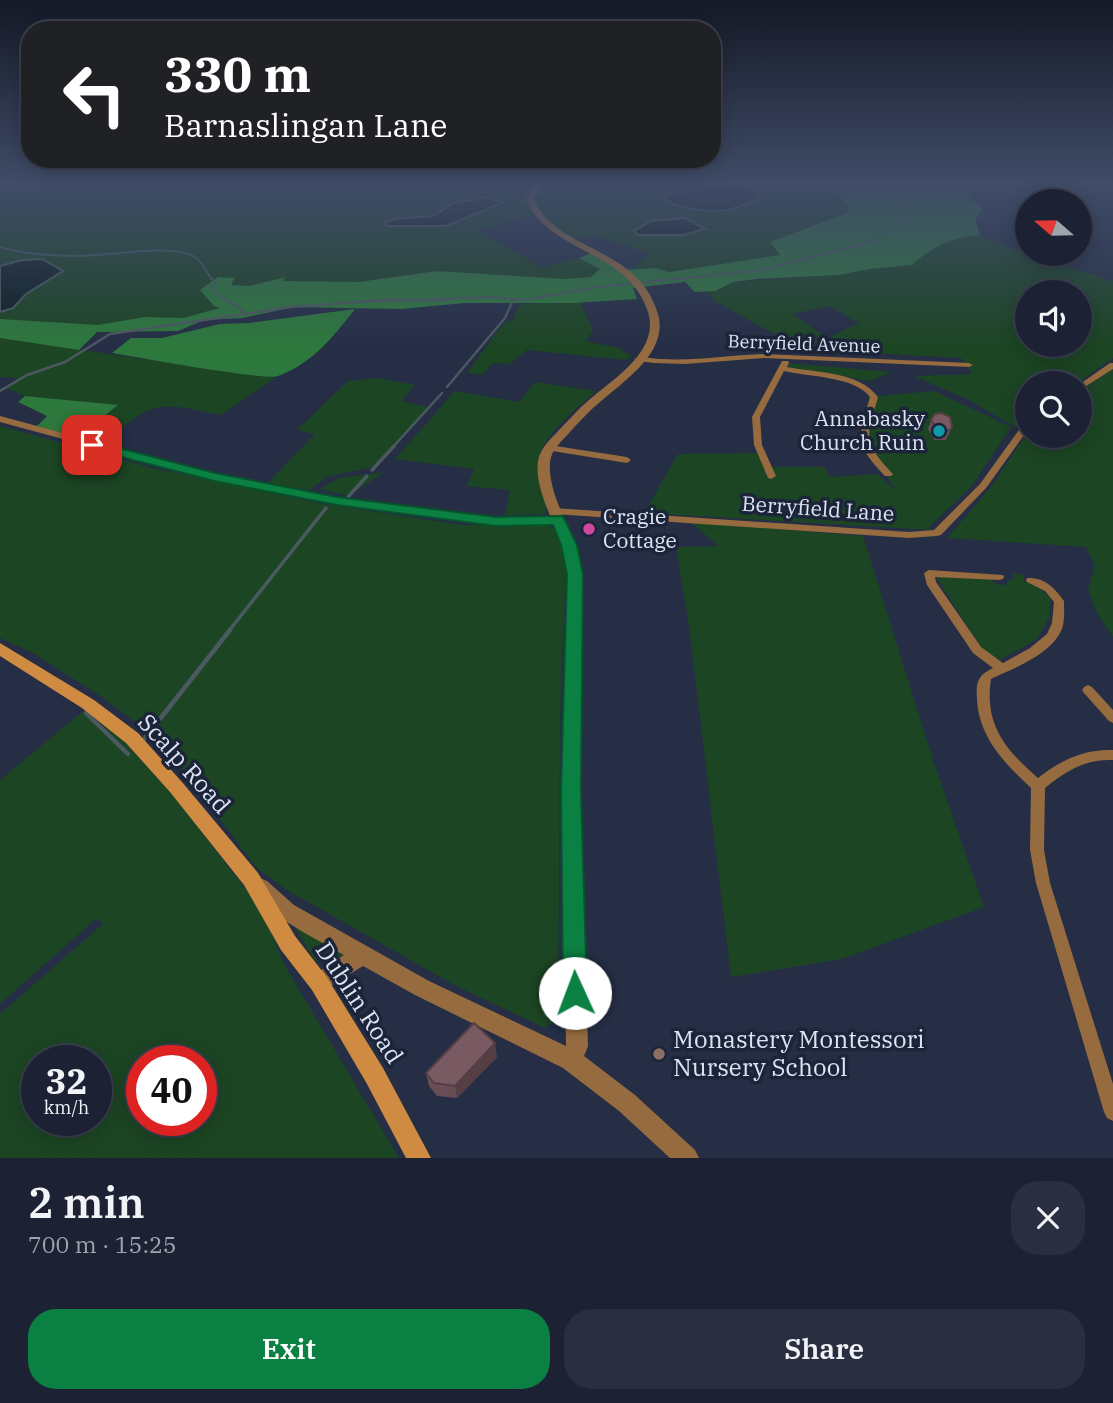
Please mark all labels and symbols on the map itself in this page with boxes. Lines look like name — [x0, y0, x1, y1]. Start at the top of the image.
north arrow — [1015, 189, 1092, 266]
street label: Berryfield Avenue — [727, 329, 881, 358]
place label: Annabasky Church Ruin — [800, 404, 926, 456]
pin — [62, 415, 122, 475]
marker: Annabasky Church Ruin — [931, 423, 947, 439]
street label: Berryfield Lane — [741, 489, 895, 527]
place label: Cragie Cottage — [603, 502, 677, 554]
marker: Cragie Cottage — [581, 521, 597, 537]
street label: Scalp Road — [131, 706, 238, 820]
street label: Dublin Road — [309, 935, 411, 1069]
position arrow — [538, 956, 612, 1030]
place label: Monastery Montessori Nursery School — [673, 1023, 925, 1083]
speed limit sign: 40 — [126, 1045, 217, 1136]
marker: Monastery Montessori Nursery School — [651, 1046, 667, 1062]

